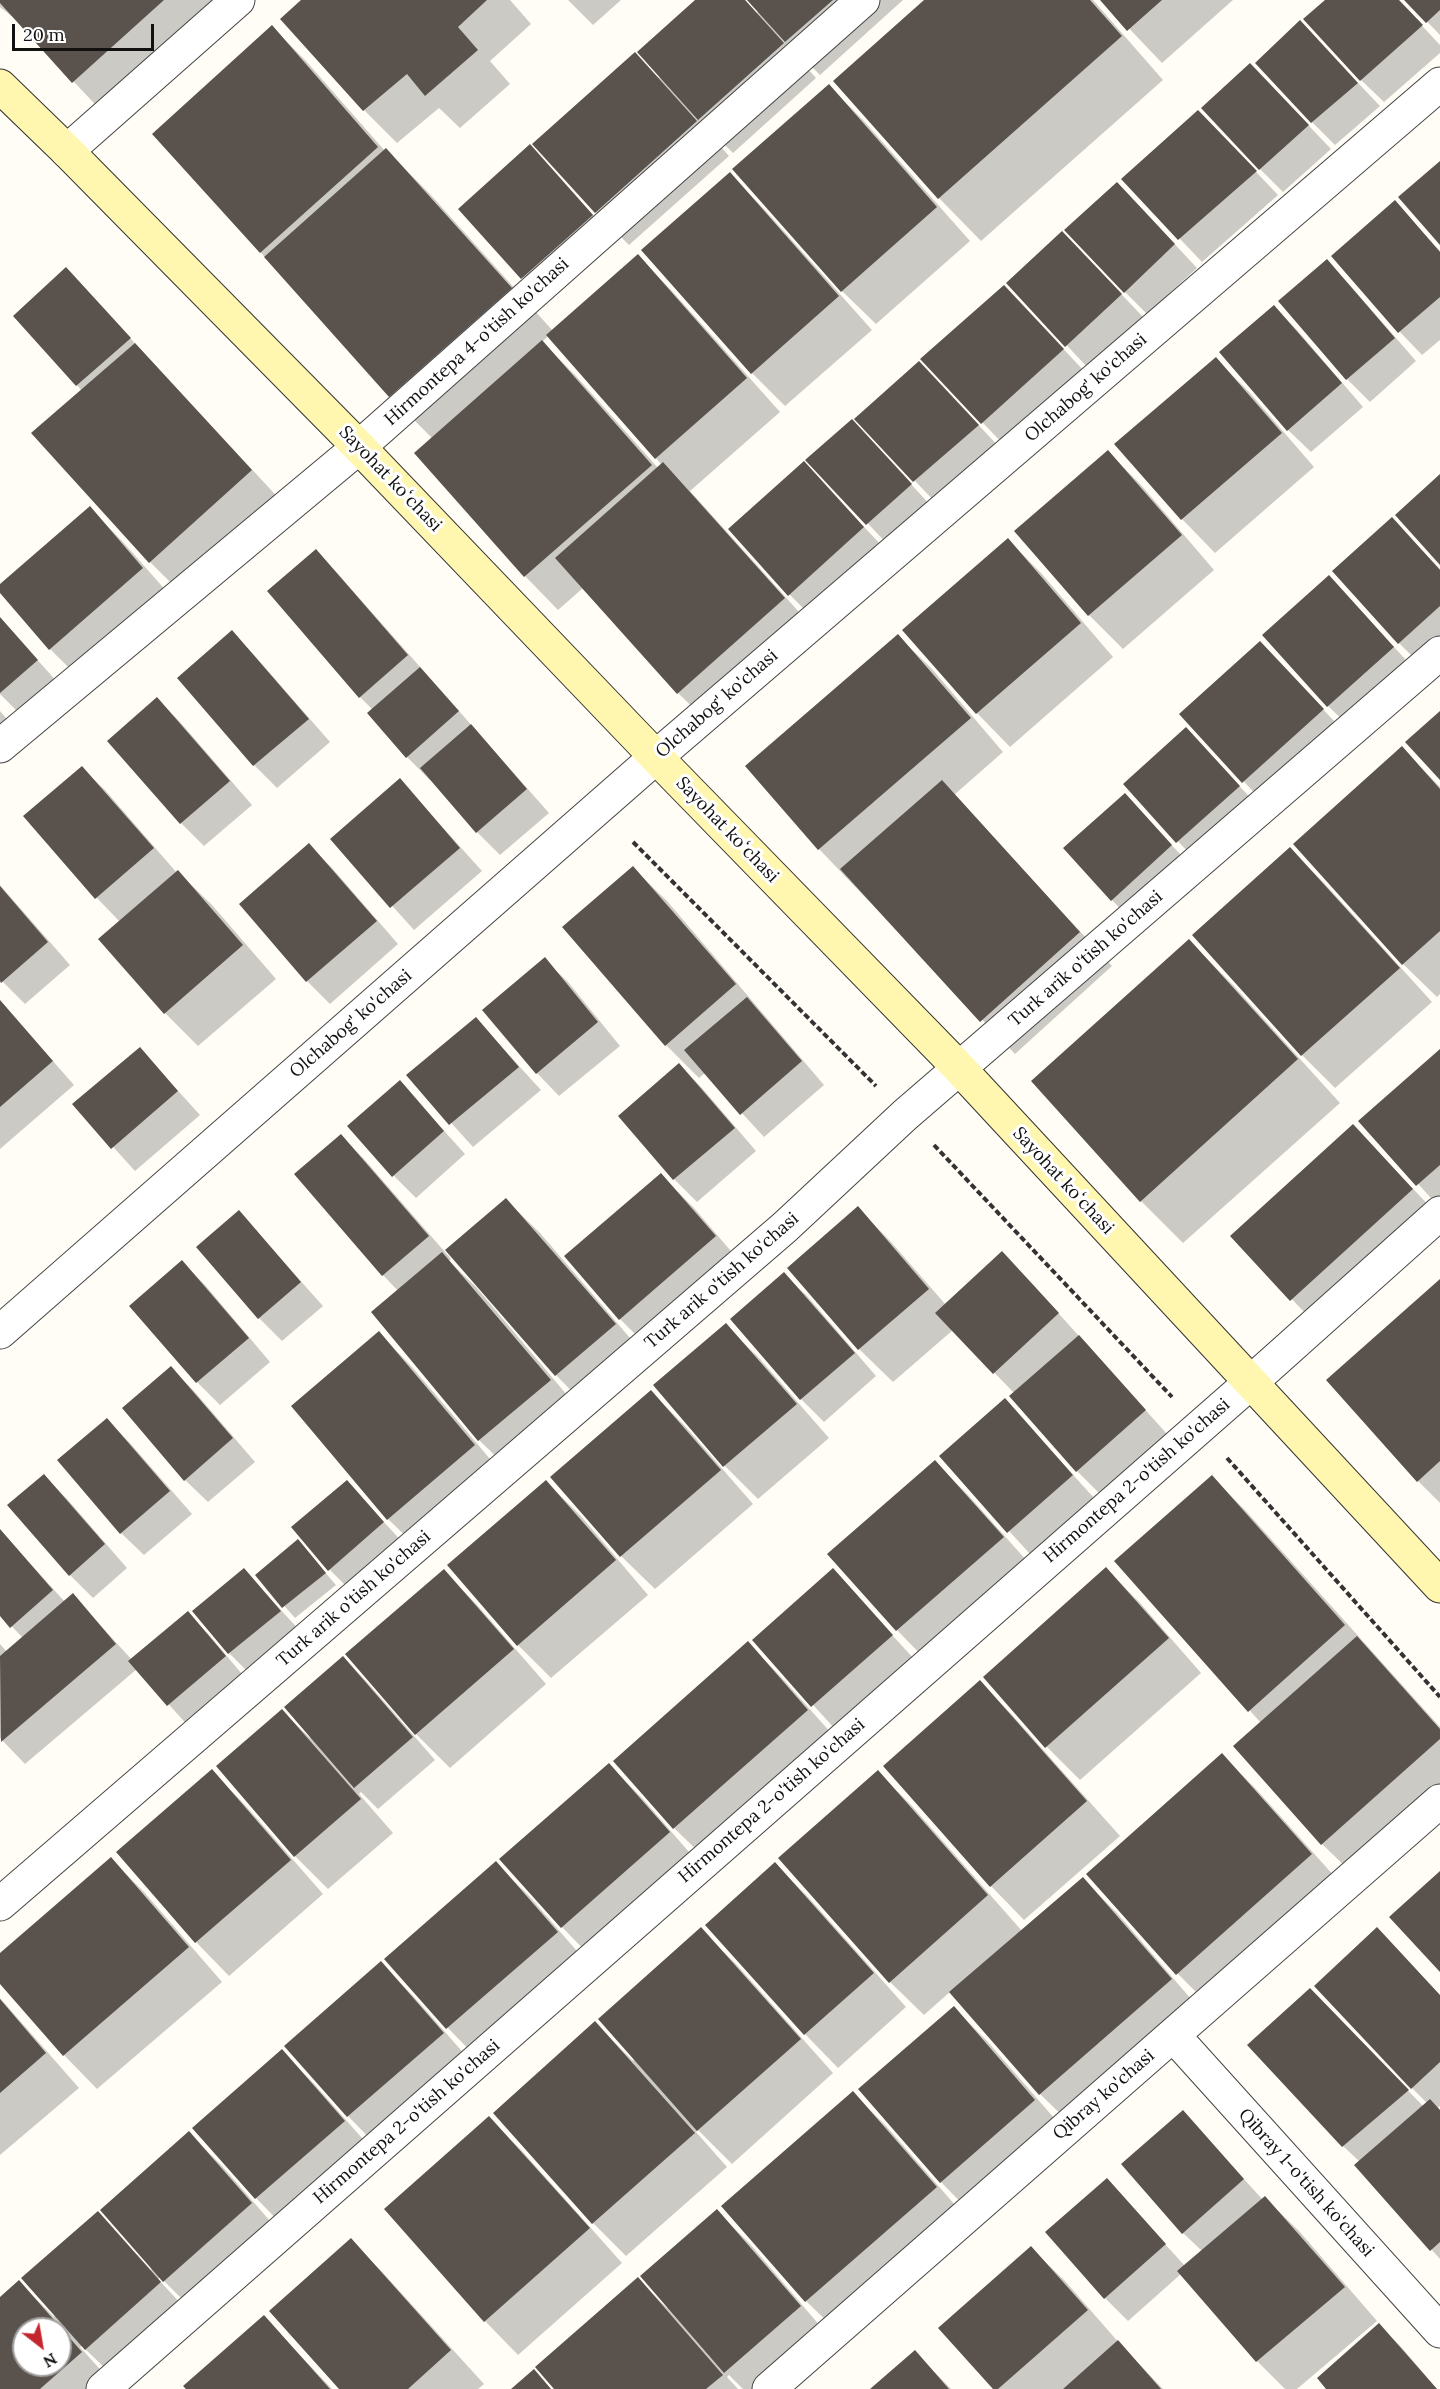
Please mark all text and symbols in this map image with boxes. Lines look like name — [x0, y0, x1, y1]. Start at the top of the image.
scale bar — [15, 12, 158, 50]
text: 20 m — [23, 23, 65, 46]
street label: Hirmontepa 4-o'tish ko'chasi — [380, 254, 574, 430]
street label: Olchabog' ko'chasi — [1021, 329, 1151, 447]
street label: Sayohat koʻchasi — [334, 422, 446, 536]
street label: Olchabog' ko'chasi — [652, 645, 782, 763]
street label: Sayohat koʻchasi — [671, 773, 783, 887]
street label: Turk arik o'tish ko'chasi — [1005, 886, 1167, 1032]
street label: Olchabog' ko'chasi — [286, 965, 416, 1083]
street label: Sayohat koʻchasi — [1008, 1123, 1118, 1239]
street label: Turk arik o'tish ko'chasi — [641, 1208, 803, 1354]
street label: Hirmontepa 2-o'tish ko'chasi — [1039, 1394, 1235, 1568]
street label: Turk arik o'tish ko'chasi — [273, 1526, 435, 1672]
street label: Hirmontepa 2-o'tish ko'chasi — [674, 1714, 870, 1888]
street label: Hirmontepa 2-o'tish ko'chasi — [309, 2035, 505, 2209]
street label: Qibray ko'chasi — [1049, 2045, 1159, 2145]
street label: Qibray 1-o'tish ko'chasi — [1234, 2104, 1378, 2262]
north arrow — [12, 2317, 72, 2377]
text: N — [40, 2349, 61, 2372]

